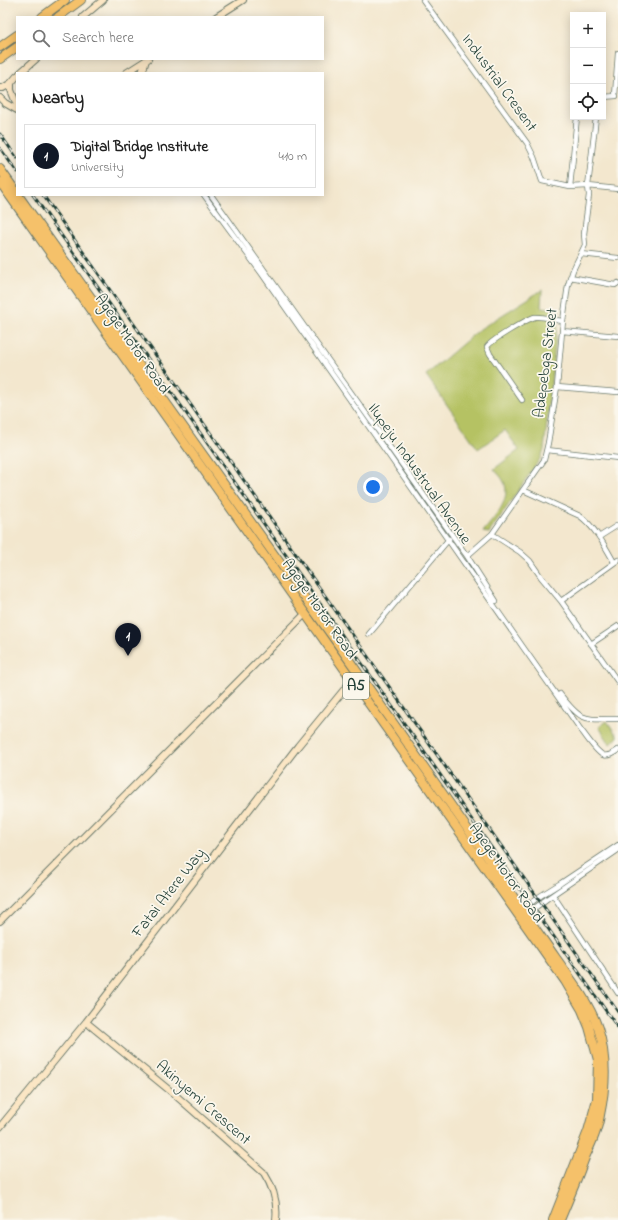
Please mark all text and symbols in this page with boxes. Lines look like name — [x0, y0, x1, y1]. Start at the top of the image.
map controls — [570, 12, 606, 120]
button: + — [570, 12, 606, 48]
search box — [16, 16, 324, 60]
icon: search — [30, 27, 52, 49]
text: Search here — [62, 27, 134, 49]
street label: Industrial Cresent — [455, 29, 543, 137]
button: − — [570, 48, 606, 84]
button: locate — [570, 84, 606, 120]
text: Nearby — [32, 86, 84, 111]
text: Digital Bridge Institute — [71, 136, 208, 158]
text: 1 — [44, 147, 48, 166]
text: 410 m — [279, 147, 307, 166]
text: University — [71, 158, 124, 177]
street label: Agege Motor Road — [88, 289, 176, 399]
street label: Adepebga Street — [527, 306, 565, 419]
street label: Ilupeju Industrual Avenue — [361, 398, 478, 550]
your location — [363, 477, 383, 497]
street label: Agege Motor Road — [275, 554, 363, 664]
pin: 1 — [115, 623, 141, 656]
road number: A5 — [343, 673, 369, 699]
street label: Agege Motor Road — [462, 818, 550, 928]
street label: Fatai Atere Way — [126, 843, 212, 944]
street label: Akinyemi Crescent — [150, 1055, 256, 1152]

